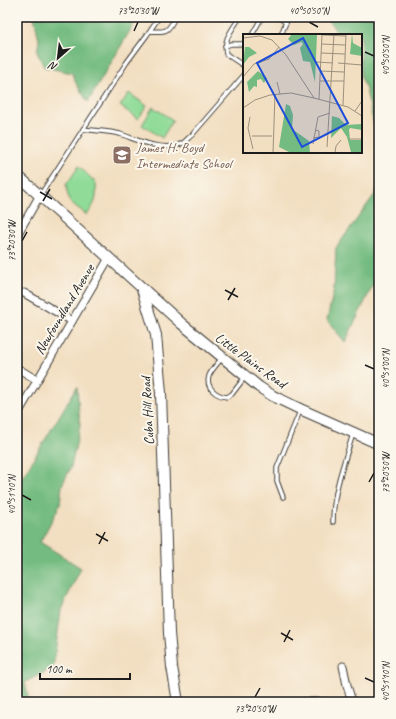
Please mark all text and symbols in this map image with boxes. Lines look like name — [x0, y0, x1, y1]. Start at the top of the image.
text: 73°20'30"W — [118, 4, 160, 17]
text: 40°50'50"N — [289, 4, 331, 17]
inset map — [243, 34, 362, 153]
text: 40°50'50"N — [379, 34, 392, 76]
north arrow — [38, 38, 78, 78]
text: N — [45, 58, 60, 75]
place label: James H. Boyd Intermediate School — [135, 139, 234, 172]
school or university icon: James H. Boyd Intermediate School — [111, 144, 133, 166]
text: 73°20'30"W — [5, 219, 18, 261]
street label: Newfoundland Avenue — [31, 260, 99, 357]
street label: Little Plains Road — [212, 329, 292, 393]
text: 40°51'00"N — [379, 347, 392, 389]
street label: Cuba Hill Road — [137, 374, 158, 445]
text: 73°20'50"W — [379, 451, 392, 493]
text: 40°51'10"N — [5, 473, 18, 515]
scale bar — [40, 655, 130, 681]
text: 40°51'10"N — [379, 660, 392, 702]
text: 100 m — [46, 661, 73, 677]
text: 73°20'50"W — [235, 702, 277, 715]

